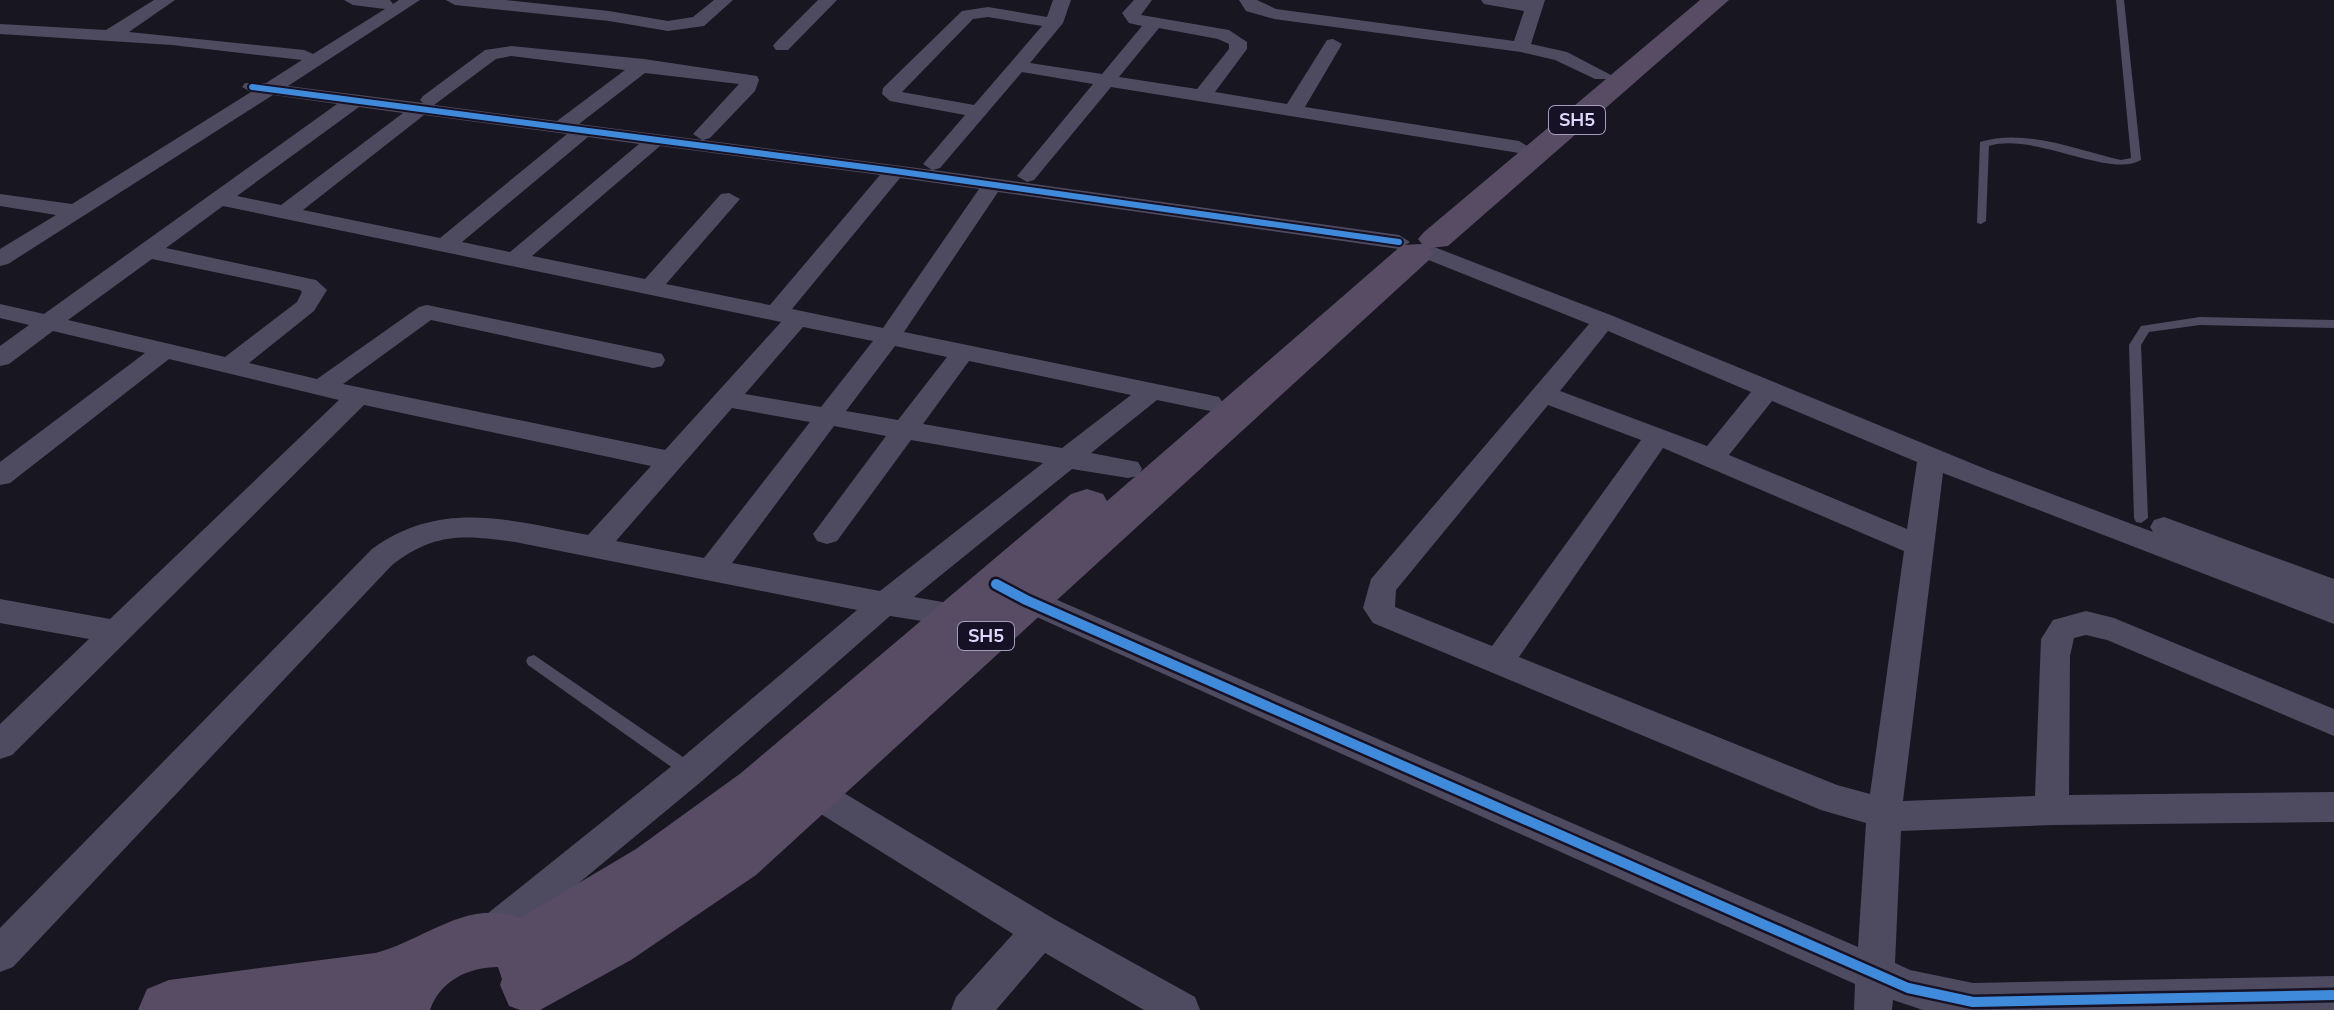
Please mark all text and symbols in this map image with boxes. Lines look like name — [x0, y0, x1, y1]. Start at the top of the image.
road number: SH5 — [1549, 106, 1605, 134]
road number: SH5 — [958, 622, 1014, 650]

